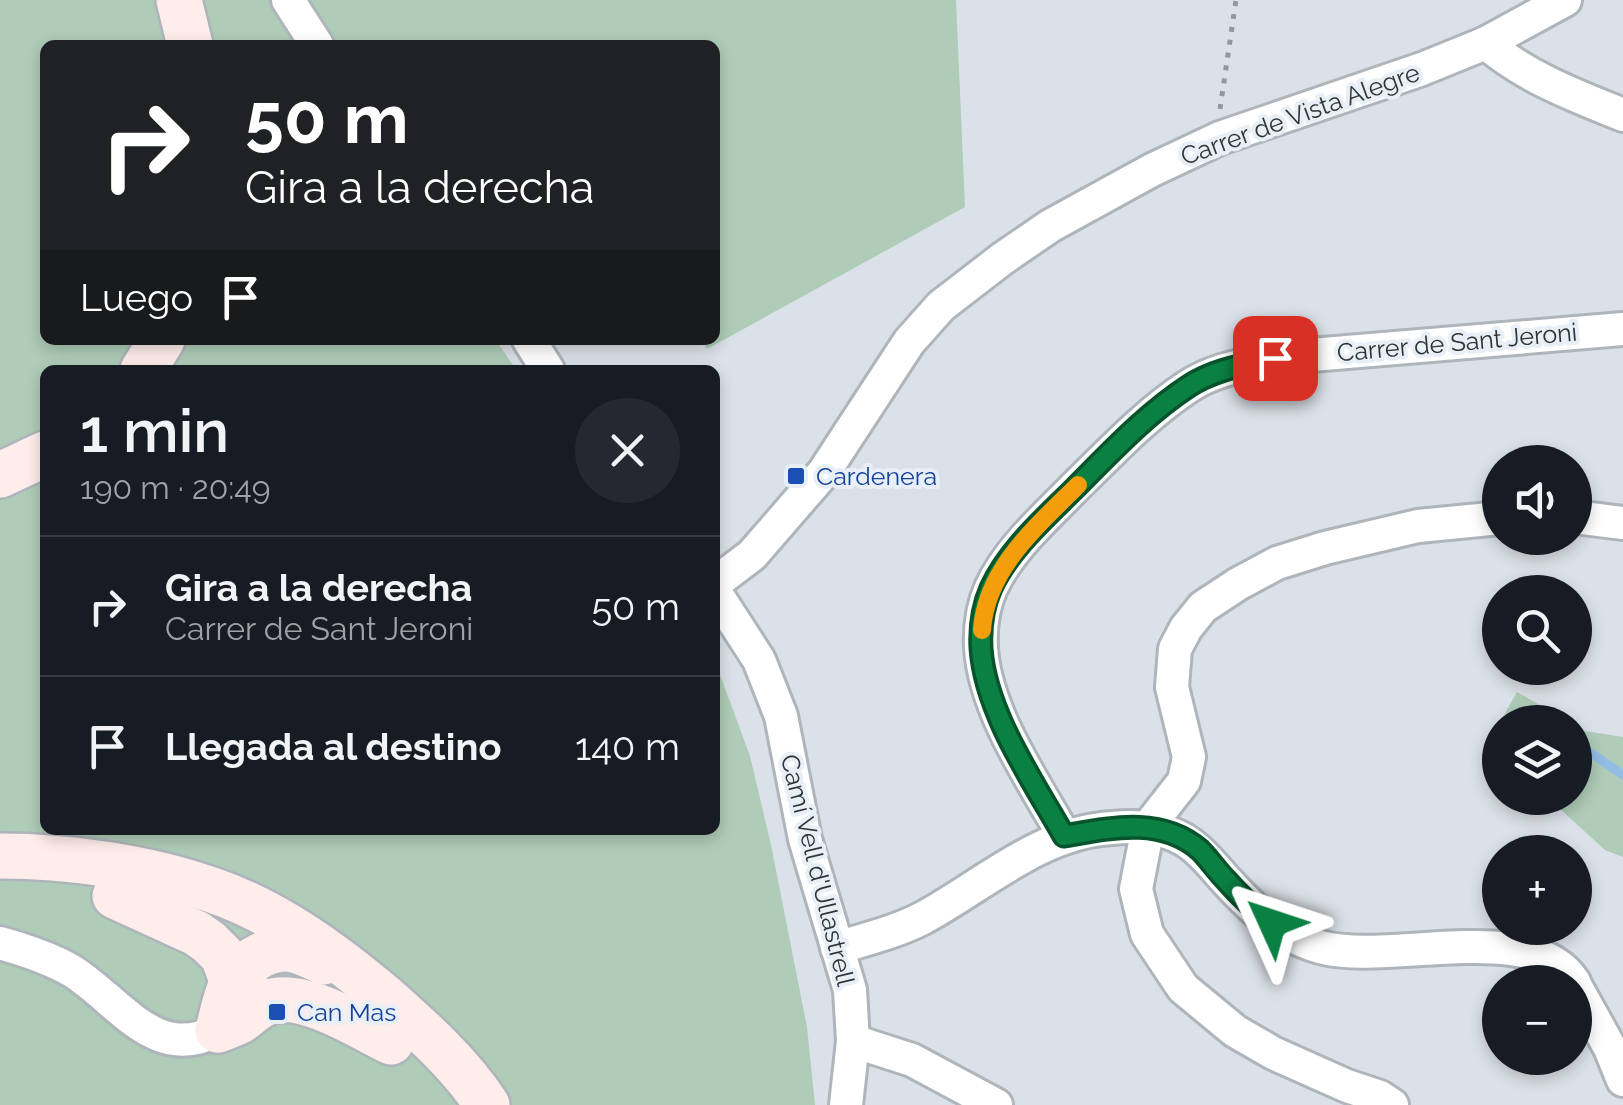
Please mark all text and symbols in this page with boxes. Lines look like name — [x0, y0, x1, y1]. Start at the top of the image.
street label: Carrer de Vista Alegre — [1177, 57, 1423, 171]
text: 50 m — [245, 77, 409, 159]
icon: right — [80, 80, 210, 210]
text: Gira a la derecha — [245, 161, 594, 214]
icon: arrive — [213, 270, 268, 325]
text: Luego — [80, 275, 193, 320]
pin — [1233, 316, 1318, 401]
street label: Carrer de Sant Jeroni — [1336, 317, 1578, 367]
icon: arrive — [1248, 331, 1303, 386]
text: 1 min — [80, 396, 229, 466]
button: close — [575, 398, 680, 503]
map controls — [1482, 445, 1592, 1075]
button: sound — [1482, 445, 1592, 555]
place label: Cardenera — [816, 461, 937, 491]
marker: Cardenera — [785, 465, 807, 487]
text: 190 m · 20:49 — [80, 469, 270, 506]
text: Gira a la derecha — [165, 565, 472, 610]
button: search — [1482, 575, 1592, 685]
icon: right — [80, 579, 135, 634]
text: 50 m — [591, 584, 680, 629]
text: Carrer de Sant Jeroni — [165, 610, 473, 647]
button: layers — [1482, 705, 1592, 815]
icon: arrive — [80, 719, 135, 774]
text: Llegada al destino — [165, 724, 502, 769]
text: 140 m — [575, 724, 680, 769]
street label: Camí Vell d'Ullastrell — [775, 751, 861, 989]
button: + — [1482, 835, 1592, 945]
position arrow — [1220, 871, 1324, 975]
button: − — [1482, 965, 1592, 1075]
place label: Can Mas — [297, 997, 396, 1027]
marker: Can Mas — [266, 1001, 288, 1023]

